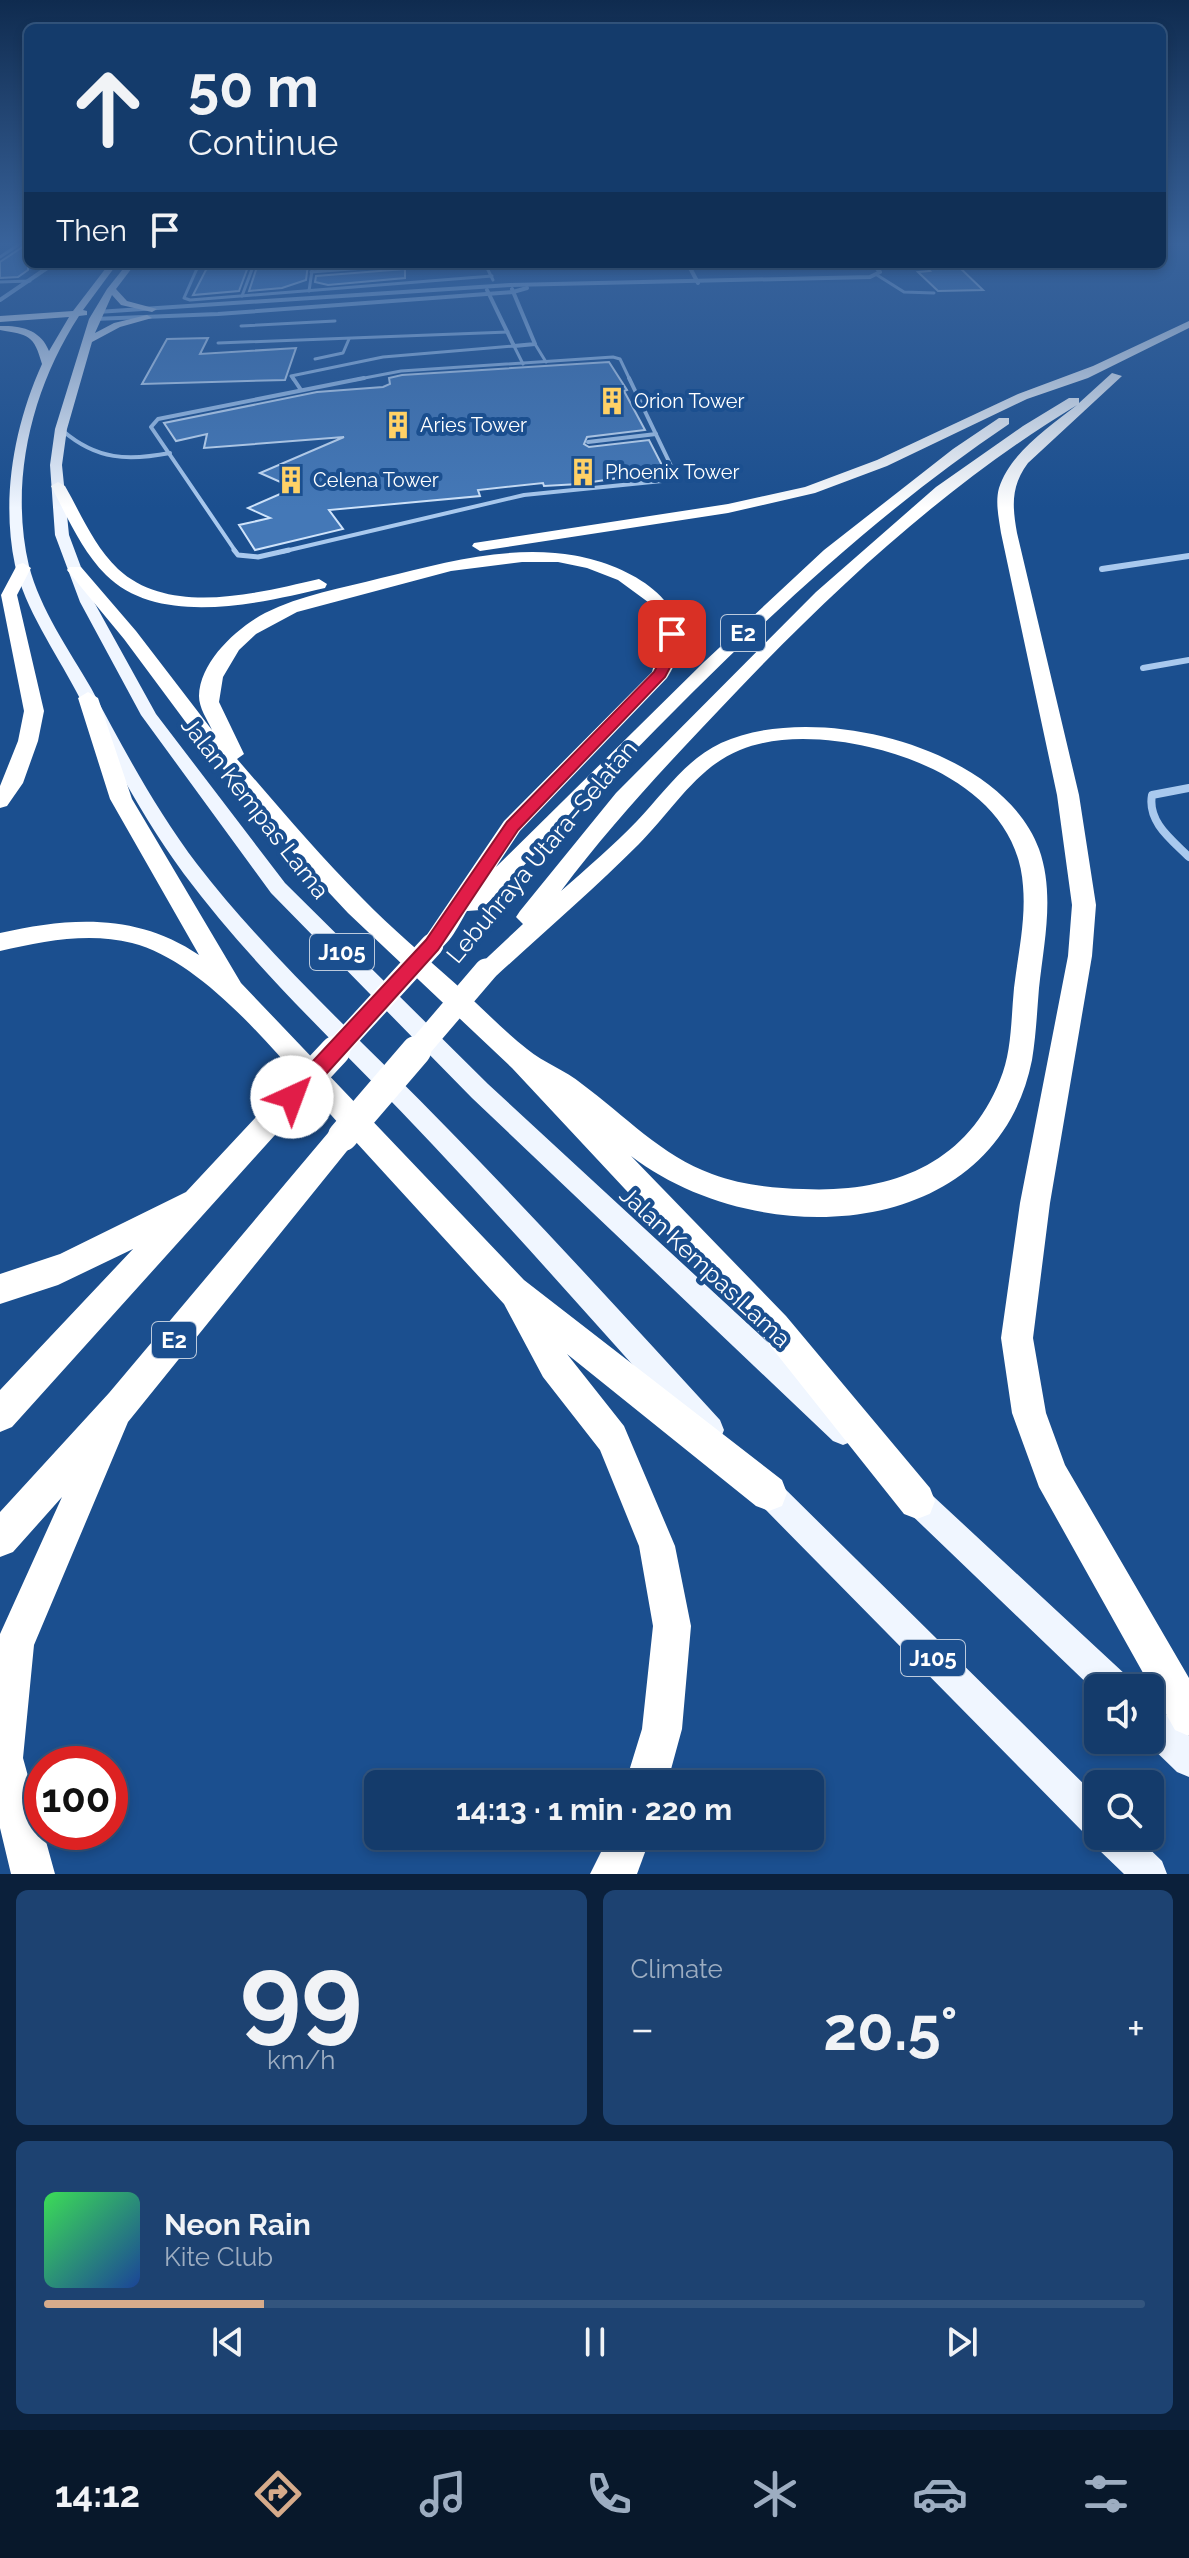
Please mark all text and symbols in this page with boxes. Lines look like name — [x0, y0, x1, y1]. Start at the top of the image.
text: 50 m — [188, 54, 319, 120]
icon: ahead — [56, 56, 160, 160]
text: Continue — [188, 121, 338, 163]
icon: arrive — [143, 208, 187, 252]
text: Then — [56, 213, 127, 248]
building icon: Orion Tower — [597, 386, 627, 416]
place label: Orion Tower — [634, 389, 745, 413]
building icon: Aries Tower — [383, 410, 413, 440]
place label: Aries Tower — [420, 413, 527, 437]
building icon: Phoenix Tower — [568, 457, 598, 487]
place label: Phoenix Tower — [605, 460, 740, 484]
building icon: Celena Tower — [276, 465, 306, 495]
place label: Celena Tower — [313, 468, 439, 492]
pin — [638, 600, 706, 668]
icon: arrive — [650, 612, 694, 656]
road number: E2 — [721, 615, 765, 651]
street label: Jalan Kempas Lama — [175, 711, 335, 904]
street label: Lebuhraya Utara–Selatan — [440, 735, 643, 969]
road number: J105 — [310, 934, 374, 970]
position arrow — [250, 1055, 334, 1139]
street label: Jalan Kempas Lama — [614, 1180, 797, 1353]
road number: E2 — [152, 1322, 196, 1358]
road number: J105 — [901, 1640, 965, 1676]
map controls — [1084, 1674, 1164, 1850]
button: sound — [1084, 1674, 1164, 1754]
speed limit sign: 100 — [24, 1746, 128, 1850]
button: search — [1084, 1770, 1164, 1850]
text: 14:13 · 1 min · 220 m — [456, 1792, 732, 1827]
text: 99 — [240, 1932, 363, 2054]
text: Climate — [631, 1954, 723, 1984]
text: 20.5° — [823, 1994, 958, 2064]
text: − — [631, 2003, 654, 2054]
text: + — [1127, 2003, 1145, 2054]
text: km/h — [267, 2045, 336, 2075]
text: Neon Rain — [164, 2207, 311, 2242]
text: Kite Club — [164, 2242, 273, 2272]
icon: previous — [206, 2320, 250, 2364]
icon: pause — [573, 2320, 617, 2364]
icon: next — [940, 2320, 984, 2364]
icon: directions — [250, 2466, 306, 2522]
icon: music — [415, 2466, 471, 2522]
icon: phone — [581, 2466, 637, 2522]
icon: climate — [747, 2466, 803, 2522]
icon: car — [912, 2466, 968, 2522]
icon: filters — [1078, 2466, 1134, 2522]
text: 14:12 — [55, 2473, 140, 2515]

